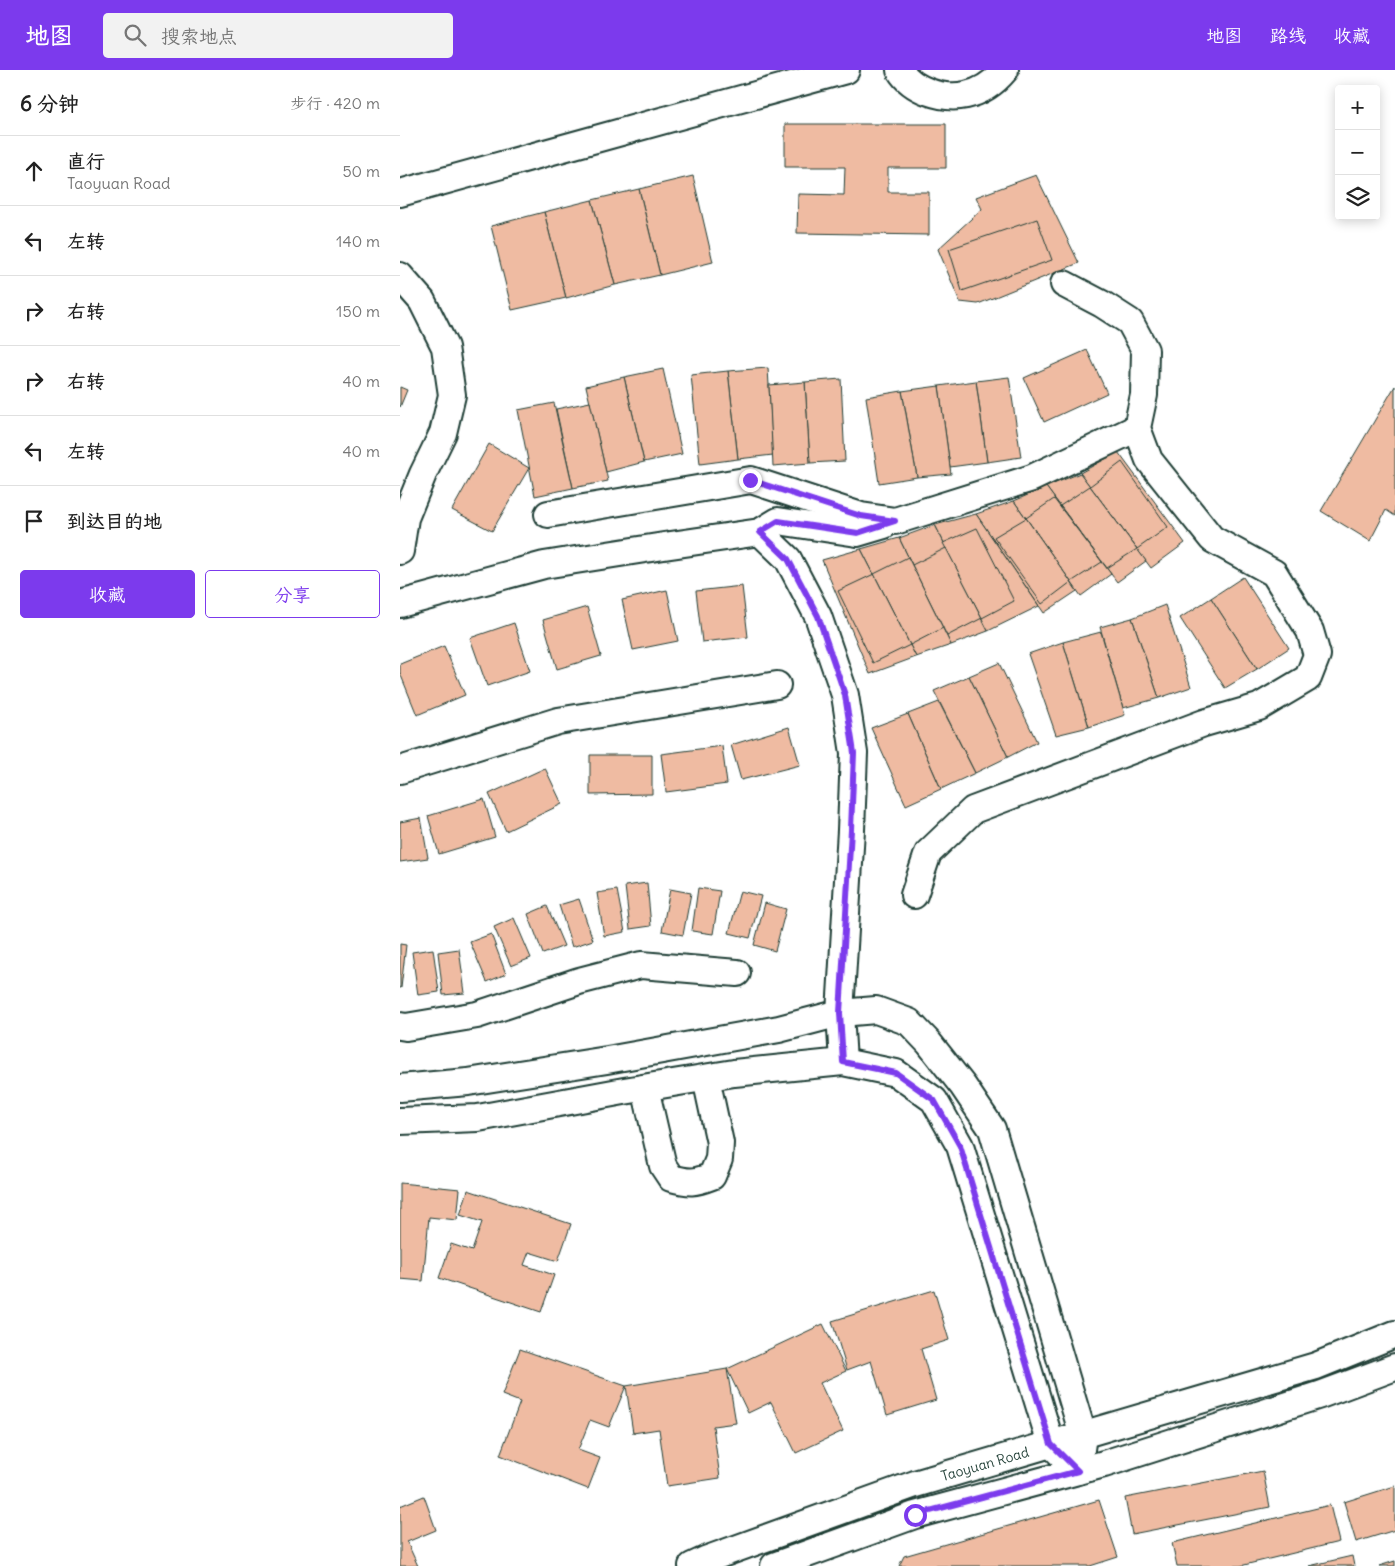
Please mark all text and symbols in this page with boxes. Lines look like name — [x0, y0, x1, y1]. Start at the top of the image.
search box — [103, 13, 453, 58]
text: 地图 — [25, 20, 73, 50]
icon: search — [121, 21, 149, 49]
text: 搜索地点 — [161, 24, 237, 48]
text: 地图 — [1206, 24, 1242, 47]
text: 路线 — [1270, 24, 1306, 47]
text: 收藏 — [1334, 24, 1370, 47]
map controls — [1335, 85, 1380, 220]
button: + — [1335, 85, 1380, 130]
text: 6 分钟 — [20, 90, 79, 117]
text: 步行 · 420 m — [290, 93, 380, 113]
button: − — [1335, 130, 1380, 175]
text: 直行 — [67, 149, 105, 173]
icon: ahead — [20, 157, 48, 185]
text: 50 m — [342, 161, 380, 181]
text: Taoyuan Road — [67, 173, 170, 193]
button: layers — [1335, 175, 1380, 220]
icon: left — [20, 227, 48, 255]
text: 左转 — [67, 229, 105, 253]
text: 140 m — [336, 231, 380, 251]
icon: right — [20, 297, 48, 325]
text: 右转 — [67, 299, 105, 323]
text: 150 m — [336, 301, 380, 321]
icon: right — [20, 367, 48, 395]
text: 右转 — [67, 369, 105, 393]
text: 40 m — [342, 371, 380, 391]
icon: left — [20, 437, 48, 465]
text: 左转 — [67, 439, 105, 463]
text: 40 m — [342, 441, 380, 461]
route end — [739, 469, 762, 492]
icon: arrive — [20, 507, 48, 535]
text: 到达目的地 — [67, 509, 162, 533]
button: 收藏 — [20, 570, 195, 618]
button: 分享 — [205, 570, 380, 618]
street label: Taoyuan Road — [939, 1443, 1031, 1485]
route start — [904, 1504, 927, 1527]

